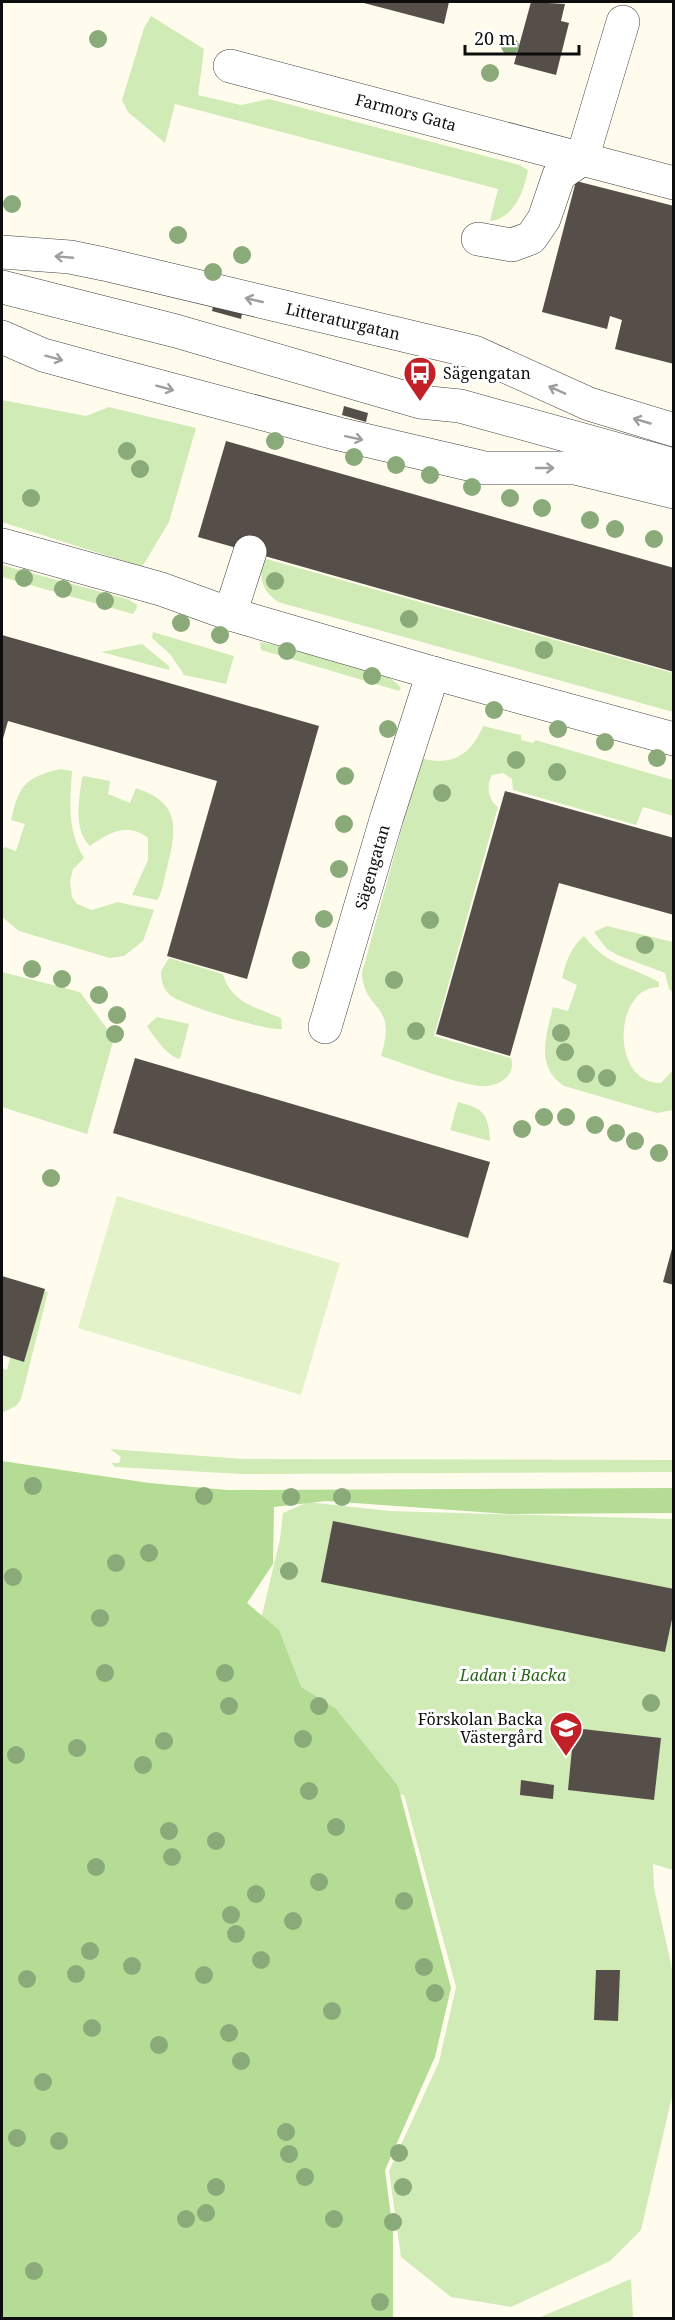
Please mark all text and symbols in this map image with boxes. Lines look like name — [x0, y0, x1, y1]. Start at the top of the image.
scale bar — [465, 18, 579, 56]
text: 20 m — [474, 26, 516, 50]
street label: Farmors Gata — [353, 88, 459, 136]
one-way arrow — [54, 251, 74, 262]
one-way arrow — [244, 293, 263, 305]
street label: Litteraturgatan — [284, 297, 402, 345]
one-way arrow — [44, 353, 63, 364]
bus stop icon: Sägengatan — [402, 355, 438, 402]
place label: Sägengatan — [443, 362, 531, 384]
one-way arrow — [155, 383, 174, 395]
one-way arrow — [548, 383, 566, 395]
one-way arrow — [633, 415, 652, 426]
one-way arrow — [344, 432, 363, 444]
one-way arrow — [535, 462, 555, 474]
street label: Sägengatan — [349, 822, 395, 912]
park label: Ladan i Backa — [459, 1664, 567, 1686]
place label: Förskolan Backa Västergård — [418, 1708, 543, 1748]
school or university icon: Förskolan Backa Västergård — [548, 1710, 584, 1757]

